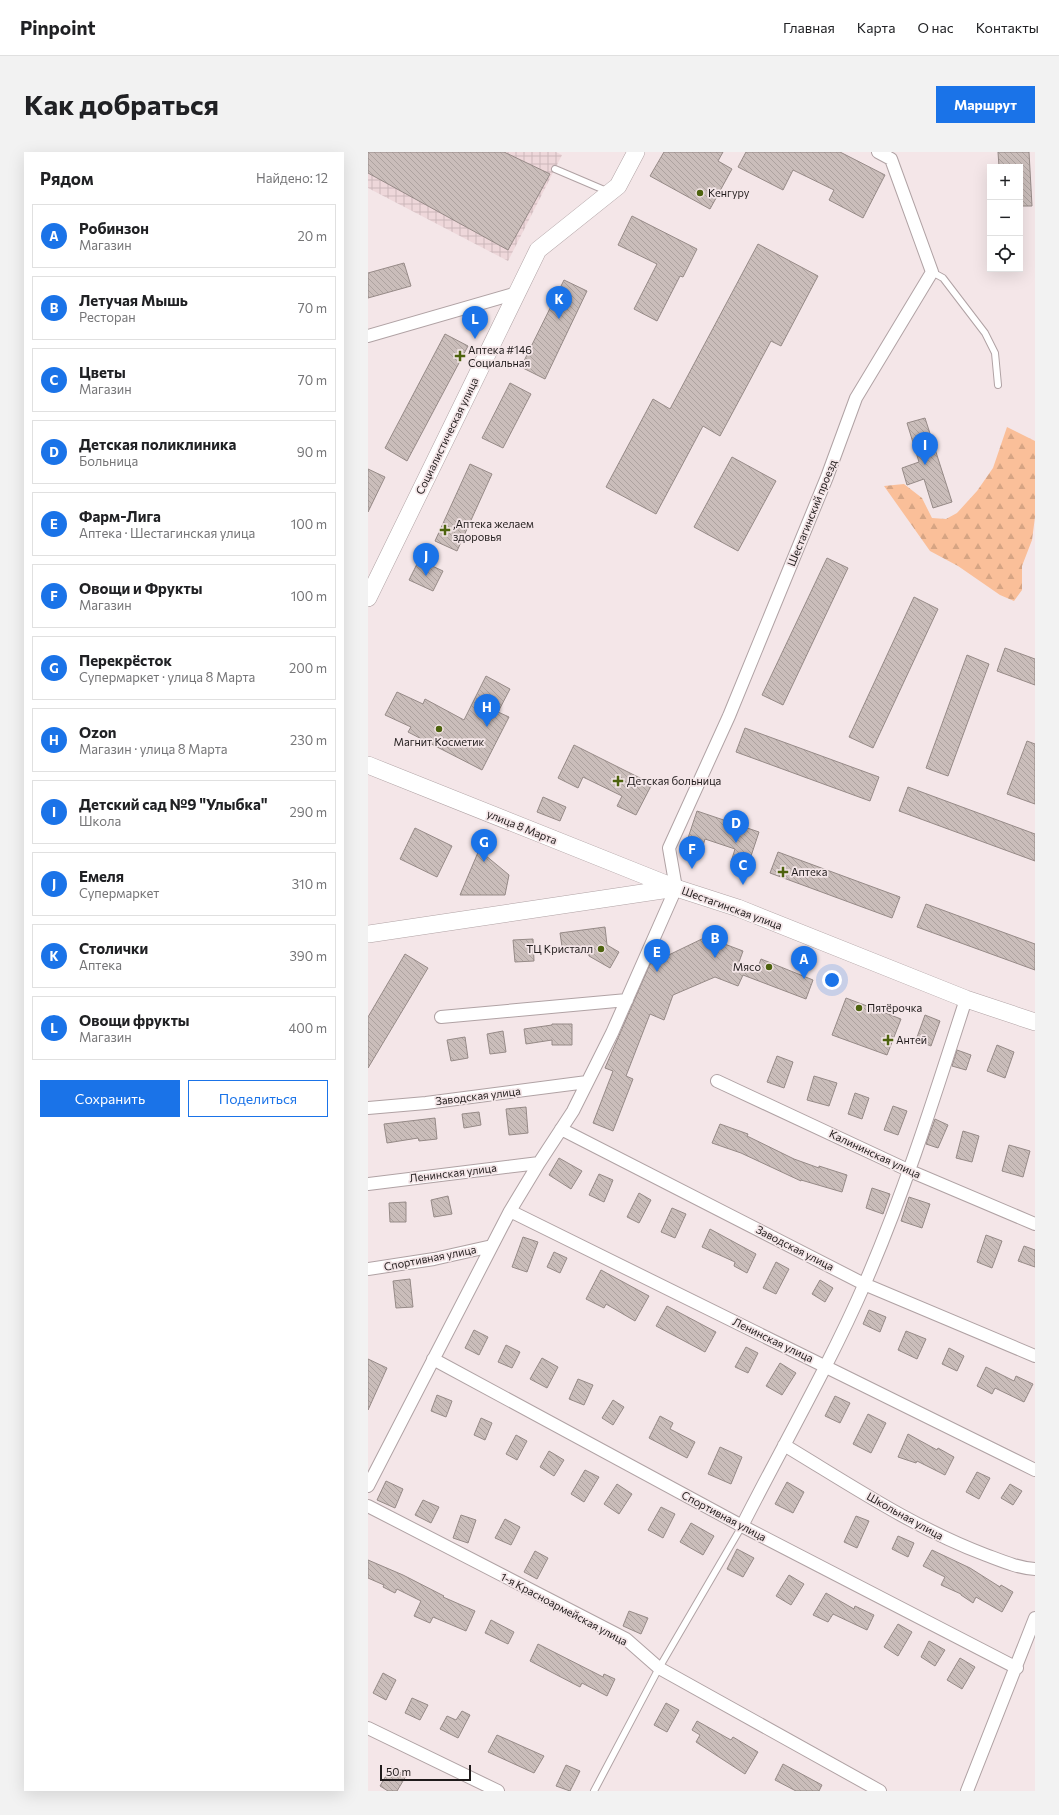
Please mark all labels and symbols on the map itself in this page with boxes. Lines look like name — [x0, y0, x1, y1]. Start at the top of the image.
place label: Кенгуру — [708, 186, 750, 199]
marker: Кенгуру — [695, 188, 705, 198]
pin: K — [546, 286, 572, 319]
pin: L — [462, 306, 488, 339]
place label: Аптека #146 Социальная — [468, 343, 532, 369]
marker: Аптека #146 Социальная — [455, 351, 465, 361]
street label: Социалистическая улица — [412, 375, 481, 496]
pin: I — [912, 432, 938, 465]
street label: Шестагинский проезд — [784, 457, 839, 568]
place label: ,Аптека желаем здоровья — [453, 517, 534, 543]
marker: ,Аптека желаем здоровья — [440, 525, 450, 535]
pin: J — [413, 543, 439, 576]
pin: H — [474, 694, 500, 727]
marker: Магнит Косметик — [434, 724, 444, 734]
place label: Магнит Косметик — [394, 735, 484, 748]
place label: Детская больница — [627, 774, 721, 787]
marker: Детская больница — [612, 775, 624, 787]
street label: улица 8 Марта — [485, 807, 559, 846]
pin: D — [723, 810, 749, 843]
pin: G — [471, 829, 497, 862]
pin: F — [679, 836, 705, 869]
pin: C — [730, 852, 756, 885]
place label: Аптека — [791, 865, 827, 878]
marker: Аптека — [778, 867, 788, 877]
street label: Шестагинская улица — [680, 883, 784, 932]
pin: B — [702, 925, 728, 958]
pin: E — [644, 939, 670, 972]
place label: ТЦ Кристалл — [526, 942, 593, 955]
marker: ТЦ Кристалл — [596, 944, 606, 954]
pin: A — [791, 946, 817, 979]
place label: Мясо — [733, 960, 761, 973]
marker: Мясо — [764, 962, 774, 972]
your location — [822, 970, 842, 990]
place label: Пятёрочка — [867, 1001, 922, 1014]
marker: Пятёрочка — [854, 1003, 864, 1013]
place label: Антей — [896, 1033, 927, 1046]
marker: Антей — [883, 1035, 893, 1045]
street label: Заводская улица — [435, 1084, 521, 1107]
street label: Калининская улица — [827, 1127, 923, 1180]
street label: Ленинская улица — [409, 1161, 497, 1184]
street label: Заводская улица — [754, 1222, 836, 1273]
street label: Спортивная улица — [383, 1242, 477, 1273]
street label: Ленинская улица — [731, 1314, 816, 1365]
street label: Спортивная улица — [680, 1488, 769, 1543]
street label: Школьная улица — [865, 1489, 946, 1542]
street label: 1-я Красноармейская улица — [498, 1569, 630, 1648]
scale bar — [380, 1763, 471, 1782]

